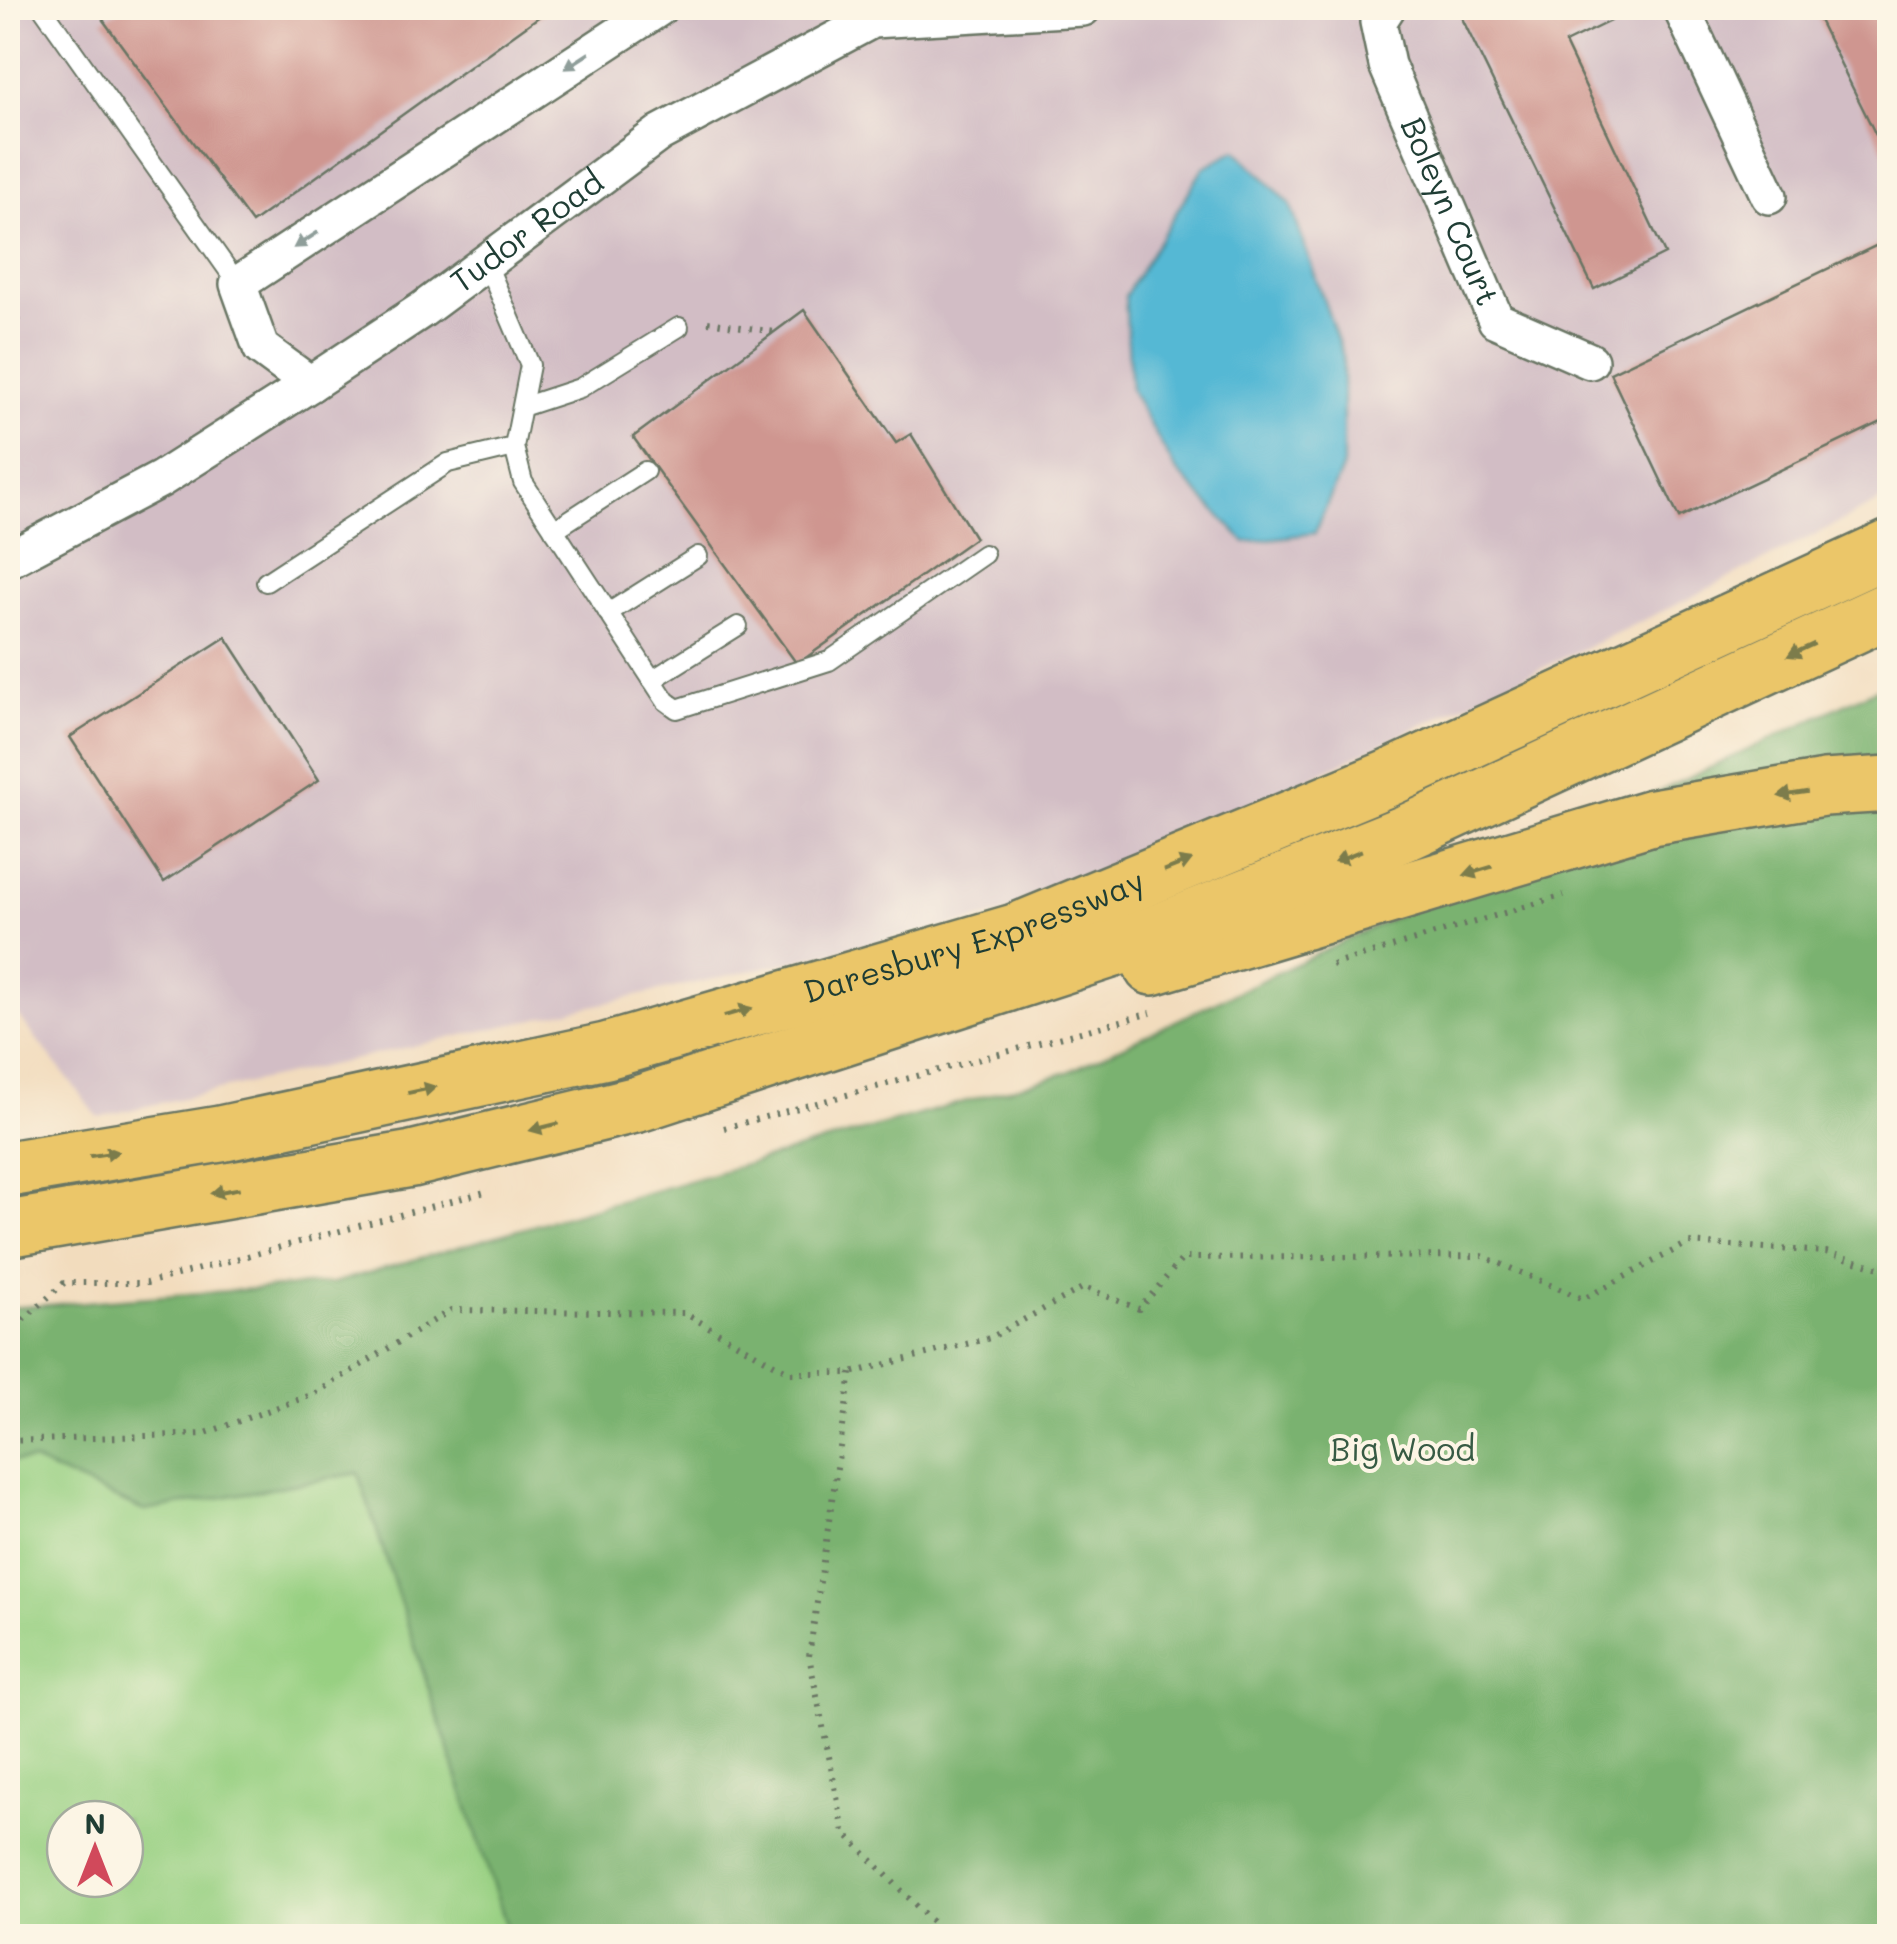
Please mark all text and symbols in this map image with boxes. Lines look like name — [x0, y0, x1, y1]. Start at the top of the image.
one-way arrow — [563, 52, 591, 70]
street label: Boleyn Court — [1393, 110, 1510, 311]
street label: Tudor Road — [441, 159, 611, 301]
one-way arrow — [292, 230, 319, 249]
one-way arrow — [1786, 642, 1816, 658]
one-way arrow — [1776, 786, 1808, 802]
one-way arrow — [1332, 849, 1362, 865]
one-way arrow — [1163, 857, 1193, 873]
street label: Daresbury Expressway — [798, 858, 1150, 1012]
one-way arrow — [1462, 864, 1492, 879]
one-way arrow — [723, 1004, 754, 1020]
one-way arrow — [407, 1082, 438, 1098]
one-way arrow — [528, 1119, 559, 1135]
one-way arrow — [88, 1145, 120, 1161]
one-way arrow — [209, 1184, 240, 1199]
park label: Big Wood — [1331, 1427, 1475, 1469]
north arrow — [45, 1799, 145, 1899]
text: N — [84, 1805, 106, 1841]

